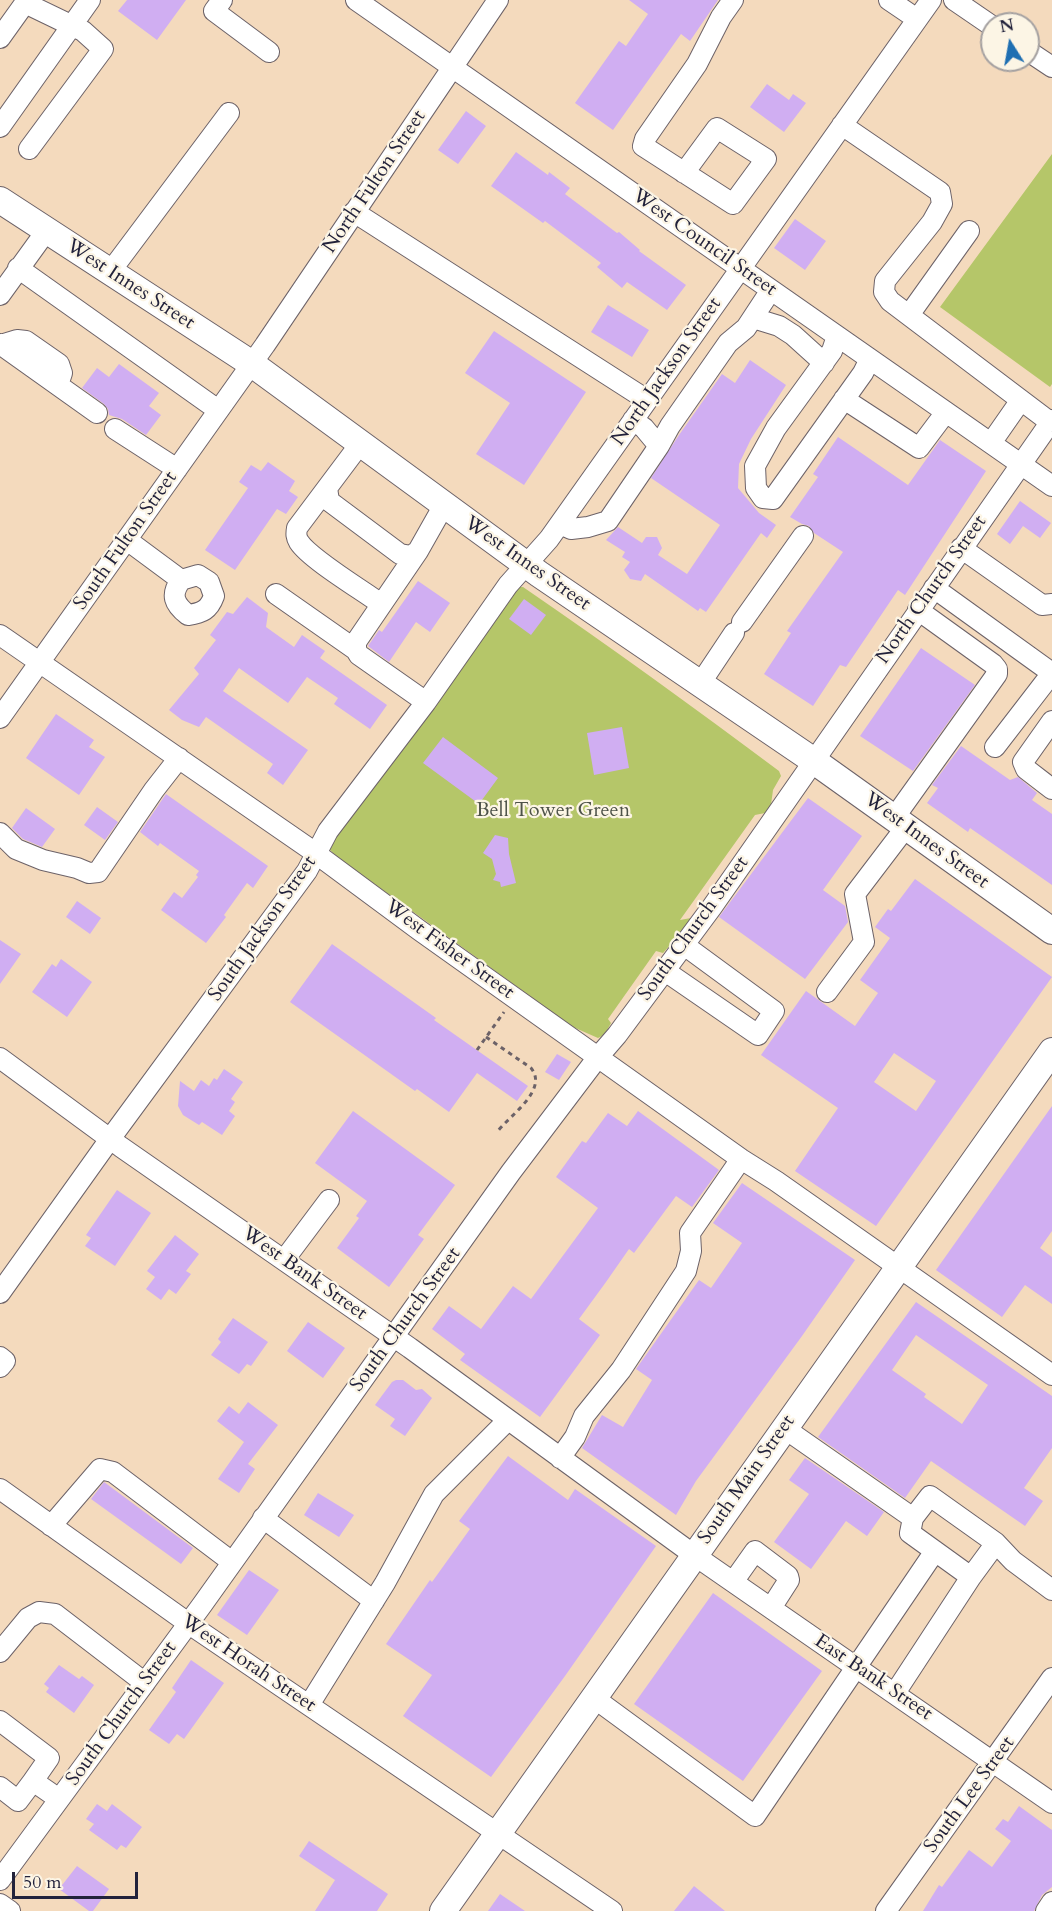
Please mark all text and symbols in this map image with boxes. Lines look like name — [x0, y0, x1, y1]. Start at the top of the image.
north arrow — [980, 12, 1040, 72]
text: N — [998, 14, 1016, 38]
street label: North Fulton Street — [318, 106, 432, 258]
street label: West Council Street — [627, 184, 781, 302]
street label: West Innes Street — [61, 235, 199, 335]
street label: North Jackson Street — [607, 293, 727, 451]
street label: South Fulton Street — [69, 467, 183, 615]
street label: North Church Street — [872, 511, 992, 669]
street label: West Innes Street — [459, 512, 595, 616]
street label: West Innes Street — [859, 788, 993, 894]
park label: Bell Tower Green — [476, 799, 630, 823]
street label: South Jackson Street — [204, 852, 322, 1006]
street label: South Church Street — [634, 852, 754, 1006]
street label: West Fisher Street — [380, 895, 518, 1005]
street label: West Bank Street — [237, 1222, 371, 1326]
street label: South Church Street — [346, 1243, 466, 1397]
street label: South Main Street — [693, 1411, 801, 1549]
street label: West Horah Street — [176, 1610, 320, 1718]
street label: East Bank Street — [809, 1630, 937, 1726]
street label: South Church Street — [62, 1637, 182, 1791]
street label: South Lee Street — [920, 1732, 1020, 1858]
scale bar — [15, 1860, 141, 1898]
text: 50 m — [23, 1870, 62, 1895]

